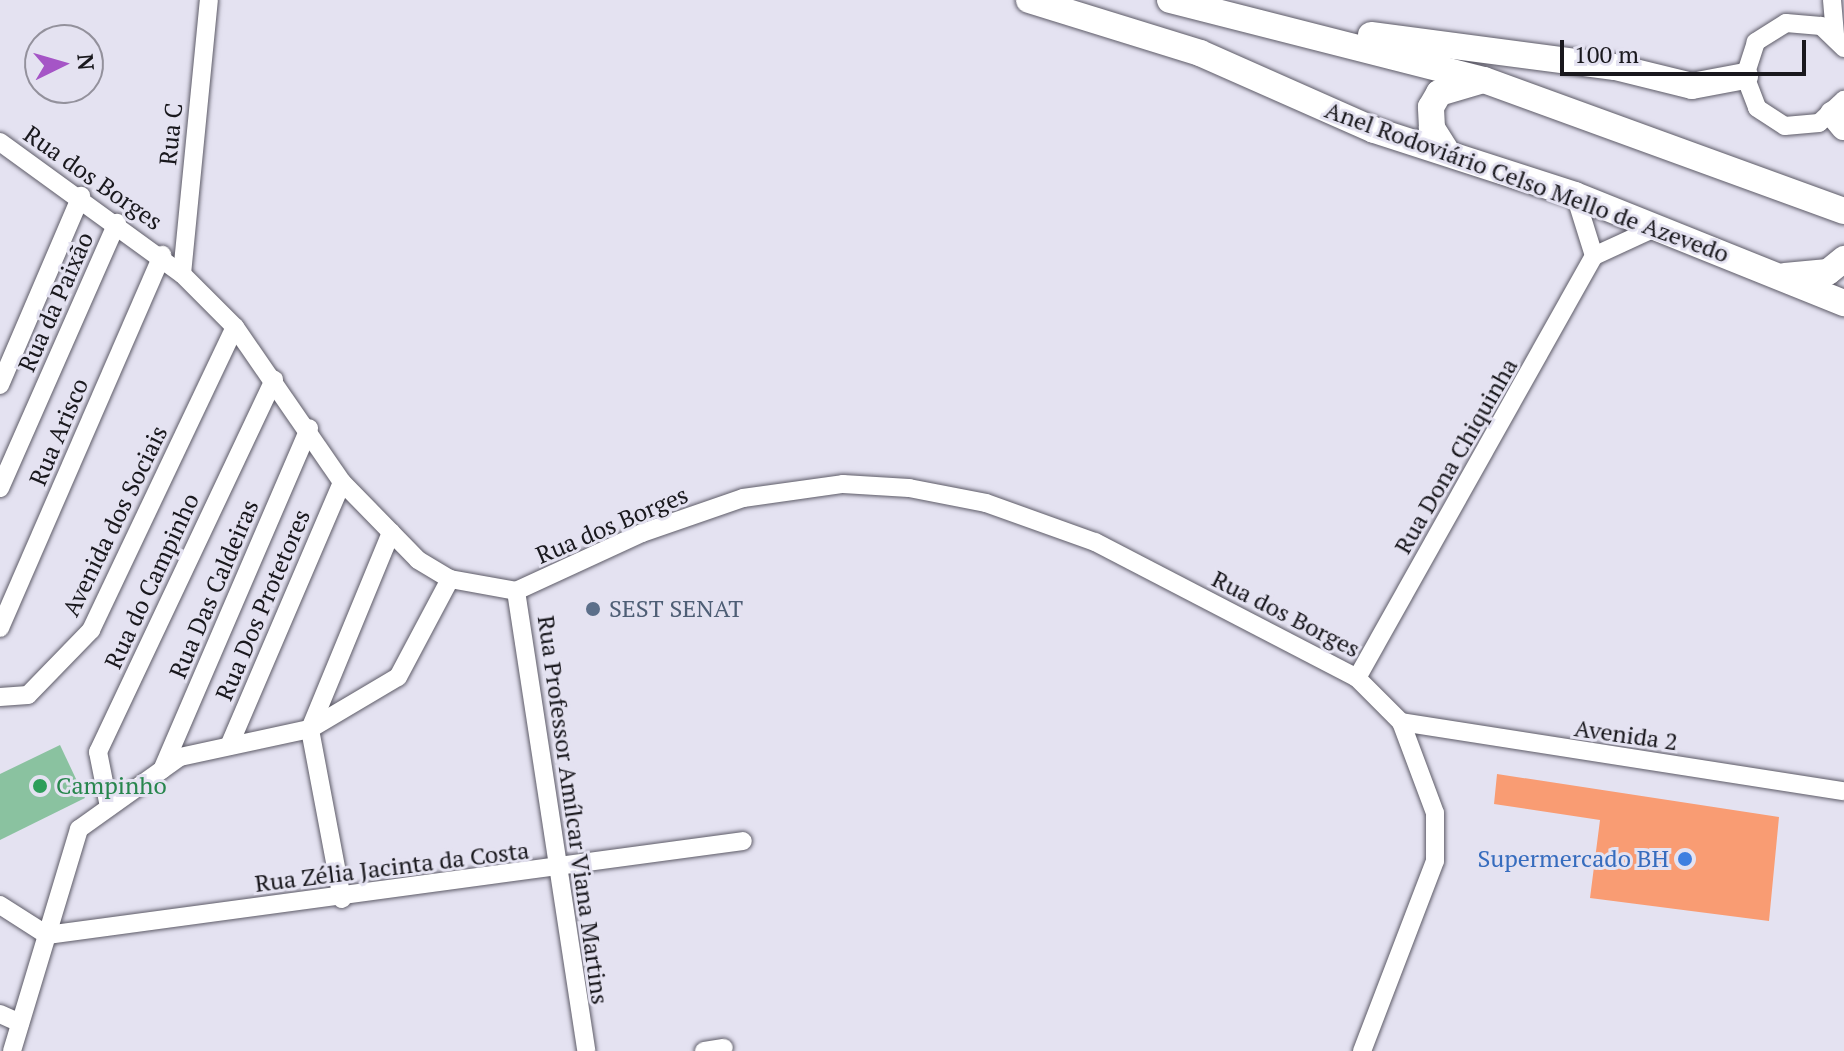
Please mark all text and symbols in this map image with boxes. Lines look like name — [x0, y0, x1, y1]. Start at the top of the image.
north arrow — [24, 24, 104, 104]
scale bar — [1564, 24, 1810, 74]
text: 100 m — [1574, 38, 1639, 70]
text: N — [71, 52, 102, 72]
street label: Anel Rodoviário Celso Mello de Azevedo — [1321, 95, 1733, 269]
street label: Rua C — [153, 101, 189, 167]
street label: Rua dos Borges — [18, 120, 168, 236]
street label: Rua da Paixão — [12, 228, 100, 376]
street label: Rua Dona Chiquinha — [1388, 353, 1524, 559]
street label: Rua Arisco — [23, 374, 95, 490]
street label: Avenida dos Sociais — [56, 421, 174, 621]
street label: Rua dos Borges — [532, 480, 692, 570]
street label: Rua do Campinho — [99, 489, 205, 673]
street label: Rua Das Caldeiras — [163, 495, 265, 683]
street label: Rua Dos Protetores — [210, 505, 316, 705]
street label: Rua dos Borges — [1207, 564, 1365, 664]
place label: SEST SENAT — [609, 595, 743, 623]
marker: SEST SENAT — [584, 600, 602, 618]
street label: Rua Professor Amílcar Viana Martins — [531, 613, 615, 1007]
street label: Avenida 2 — [1572, 714, 1680, 756]
place label: Campinho — [56, 772, 167, 800]
marker: Campinho — [31, 777, 49, 795]
street label: Rua Zélia Jacinta da Costa — [253, 836, 531, 898]
place label: Supermercado BH — [1478, 845, 1669, 873]
marker: Supermercado BH — [1676, 850, 1694, 868]

